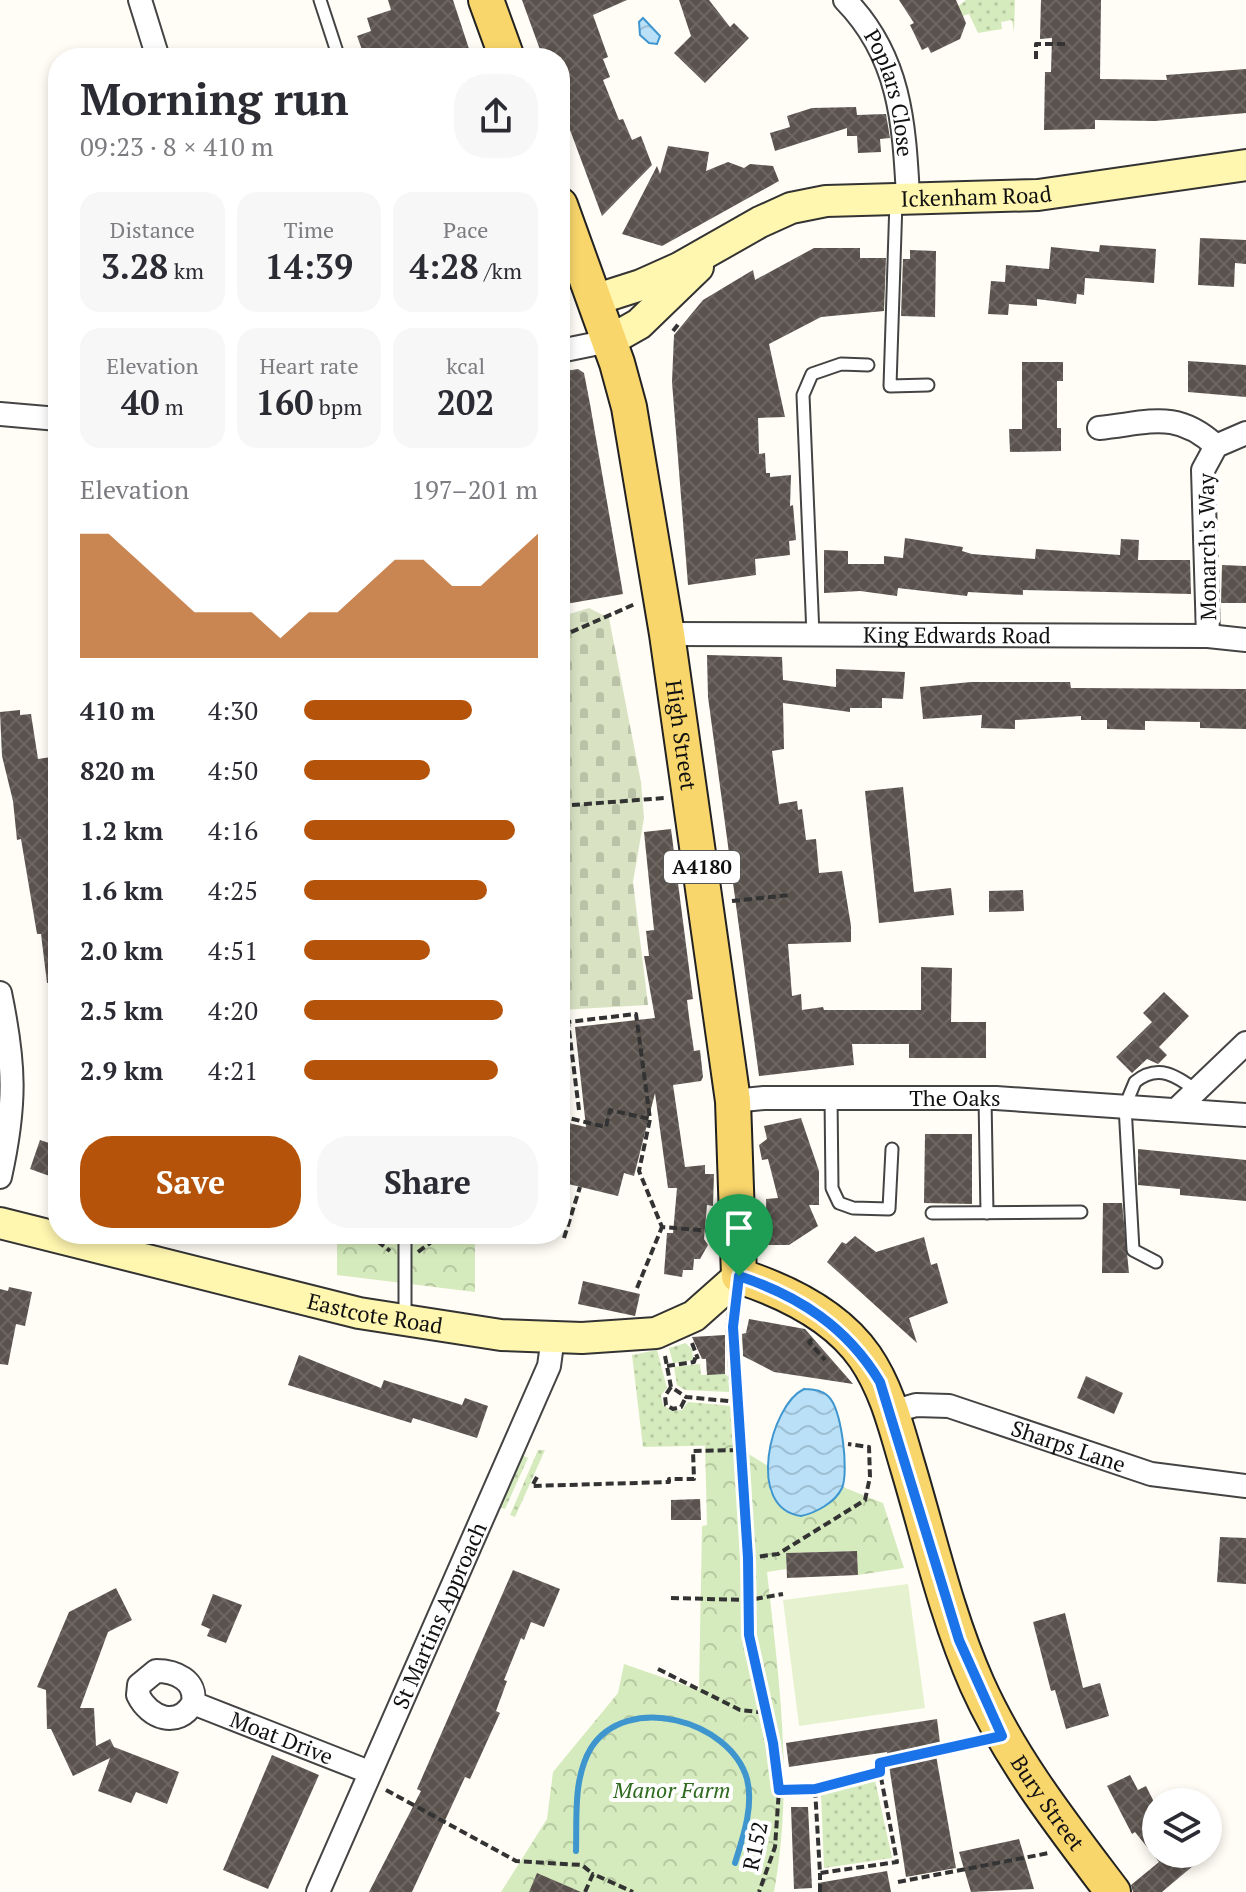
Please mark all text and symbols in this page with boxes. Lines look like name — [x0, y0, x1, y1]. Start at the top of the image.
street label: Poplars Close — [858, 24, 920, 158]
text: Morning run — [80, 69, 349, 128]
button: share — [454, 74, 538, 158]
text: 09:23 · 8 × 410 m — [80, 129, 274, 163]
street label: Ickenham Road — [900, 178, 1053, 213]
text: Distance — [110, 215, 195, 244]
text: Time — [284, 215, 334, 244]
text: Pace — [443, 215, 488, 244]
text: 3.28 — [101, 244, 168, 289]
text: 14:39 — [265, 244, 353, 289]
text: 4:28 — [409, 244, 479, 289]
text: km — [168, 256, 204, 285]
text: /km — [479, 256, 522, 285]
text: Elevation — [106, 351, 199, 380]
text: Heart rate — [260, 351, 358, 380]
text: kcal — [446, 351, 485, 380]
text: 40 — [121, 380, 159, 425]
text: 160 — [256, 380, 313, 425]
text: 202 — [437, 380, 494, 425]
text: m — [159, 392, 184, 421]
text: bpm — [313, 392, 362, 421]
text: Elevation — [80, 472, 189, 506]
text: 197–201 m — [411, 472, 538, 506]
street label: Monarch's Way — [1191, 472, 1222, 621]
street label: King Edwards Road — [863, 620, 1051, 649]
street label: High Street — [660, 678, 704, 792]
text: 410 m — [80, 693, 155, 727]
text: 4:30 — [208, 693, 258, 727]
text: 820 m — [80, 753, 155, 787]
text: 4:50 — [208, 753, 258, 787]
text: 1.2 km — [80, 813, 163, 847]
text: 4:16 — [208, 813, 258, 847]
road number: A4180 — [664, 851, 740, 883]
text: 1.6 km — [80, 873, 163, 907]
text: 4:25 — [208, 873, 258, 907]
text: 2.0 km — [80, 933, 163, 967]
text: 4:51 — [208, 933, 258, 967]
text: 2.5 km — [80, 993, 163, 1027]
text: 4:20 — [208, 993, 258, 1027]
text: 2.9 km — [80, 1053, 163, 1087]
text: 4:21 — [208, 1053, 258, 1087]
street label: The Oaks — [909, 1083, 1000, 1112]
button: Save — [80, 1136, 301, 1228]
button: Share — [317, 1136, 538, 1228]
pin — [705, 1194, 773, 1276]
icon: arrive — [717, 1206, 761, 1250]
street label: Eastcote Road — [304, 1286, 445, 1340]
street label: Sharps Lane — [1008, 1413, 1130, 1478]
street label: St Martins Approach — [385, 1517, 493, 1713]
street label: Moat Drive — [226, 1704, 338, 1771]
street label: Bury Street — [1005, 1749, 1092, 1856]
park label: Manor Farm — [612, 1775, 731, 1804]
map controls — [1142, 1788, 1222, 1868]
button: layers — [1142, 1788, 1222, 1868]
street label: R152 — [735, 1819, 774, 1873]

